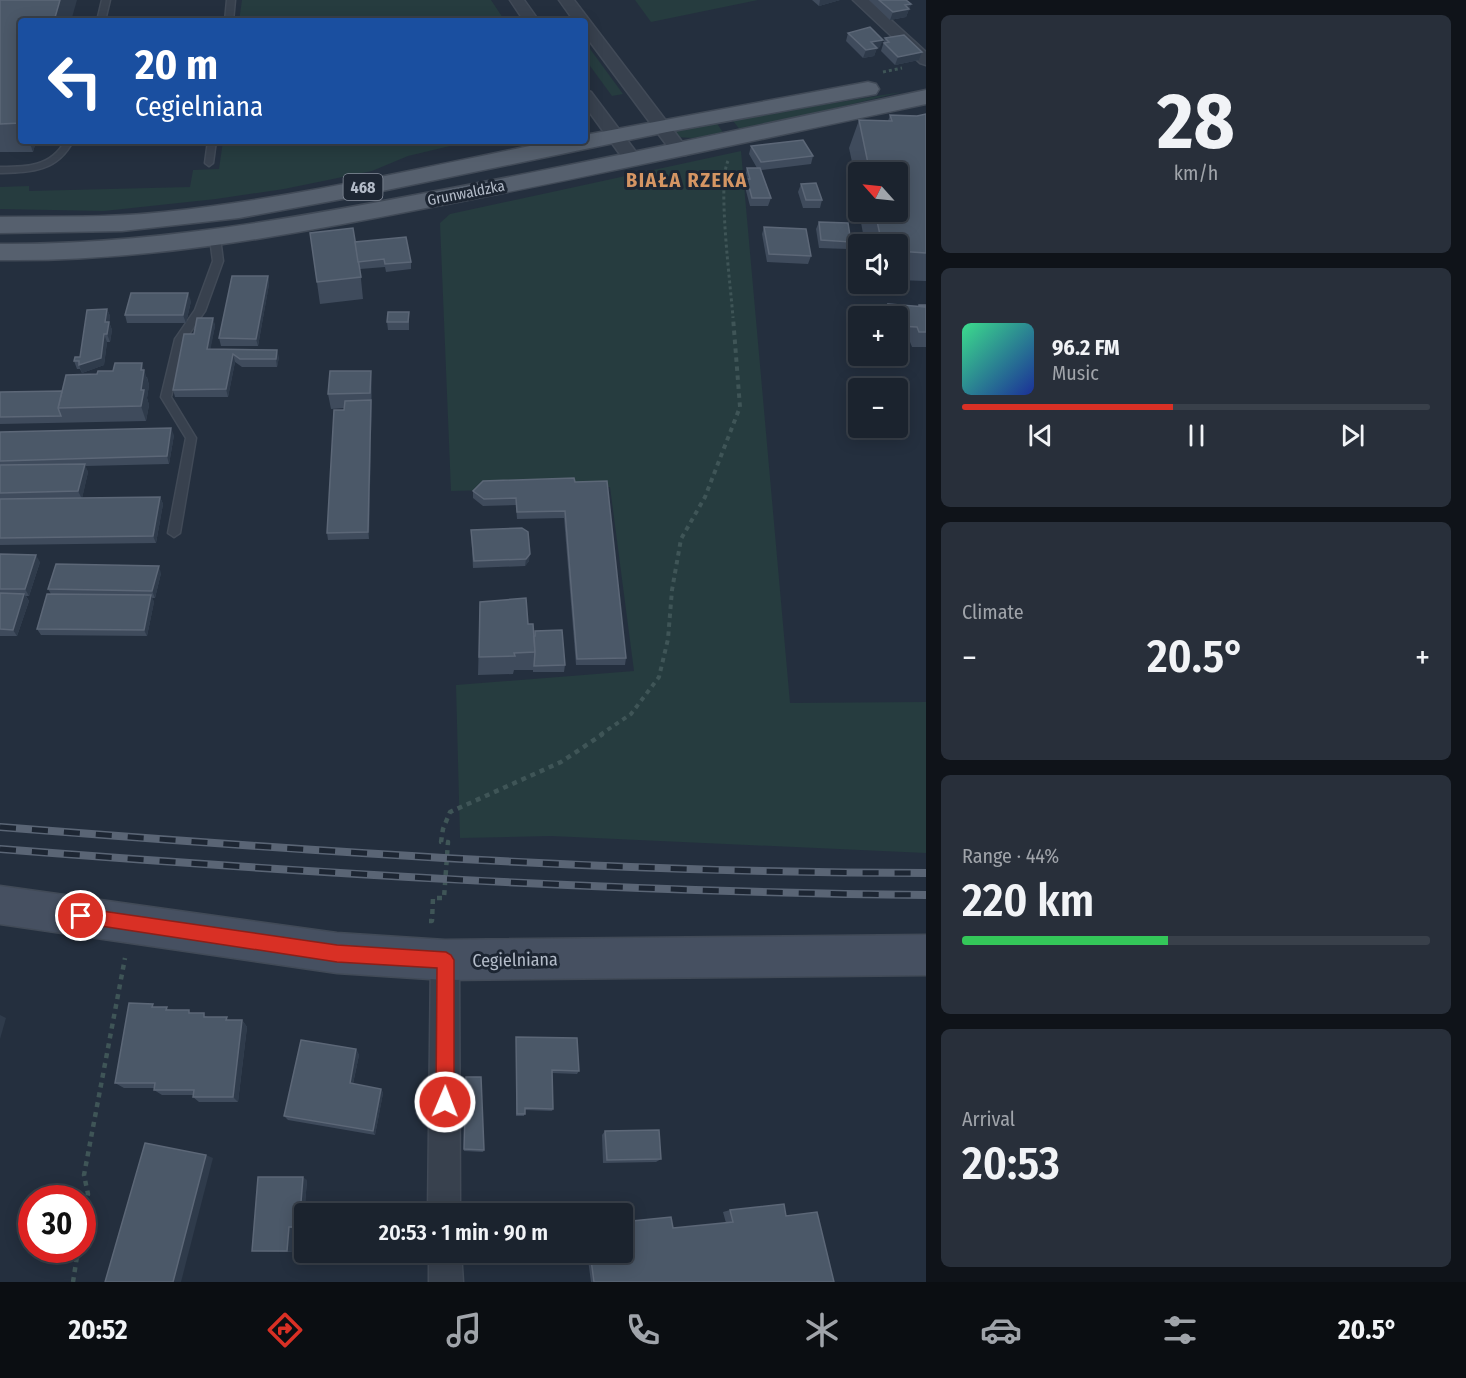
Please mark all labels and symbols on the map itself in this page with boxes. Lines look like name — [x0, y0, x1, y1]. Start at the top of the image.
north arrow — [848, 162, 908, 222]
district label: BIAŁA RZEKA — [626, 168, 748, 192]
road number: 468 — [344, 174, 382, 200]
street label: Grunwaldzka — [426, 177, 506, 209]
pin — [55, 890, 106, 941]
street label: Cegielniana — [472, 948, 558, 972]
position arrow — [413, 1070, 477, 1134]
speed limit sign: 30 — [18, 1185, 96, 1263]

